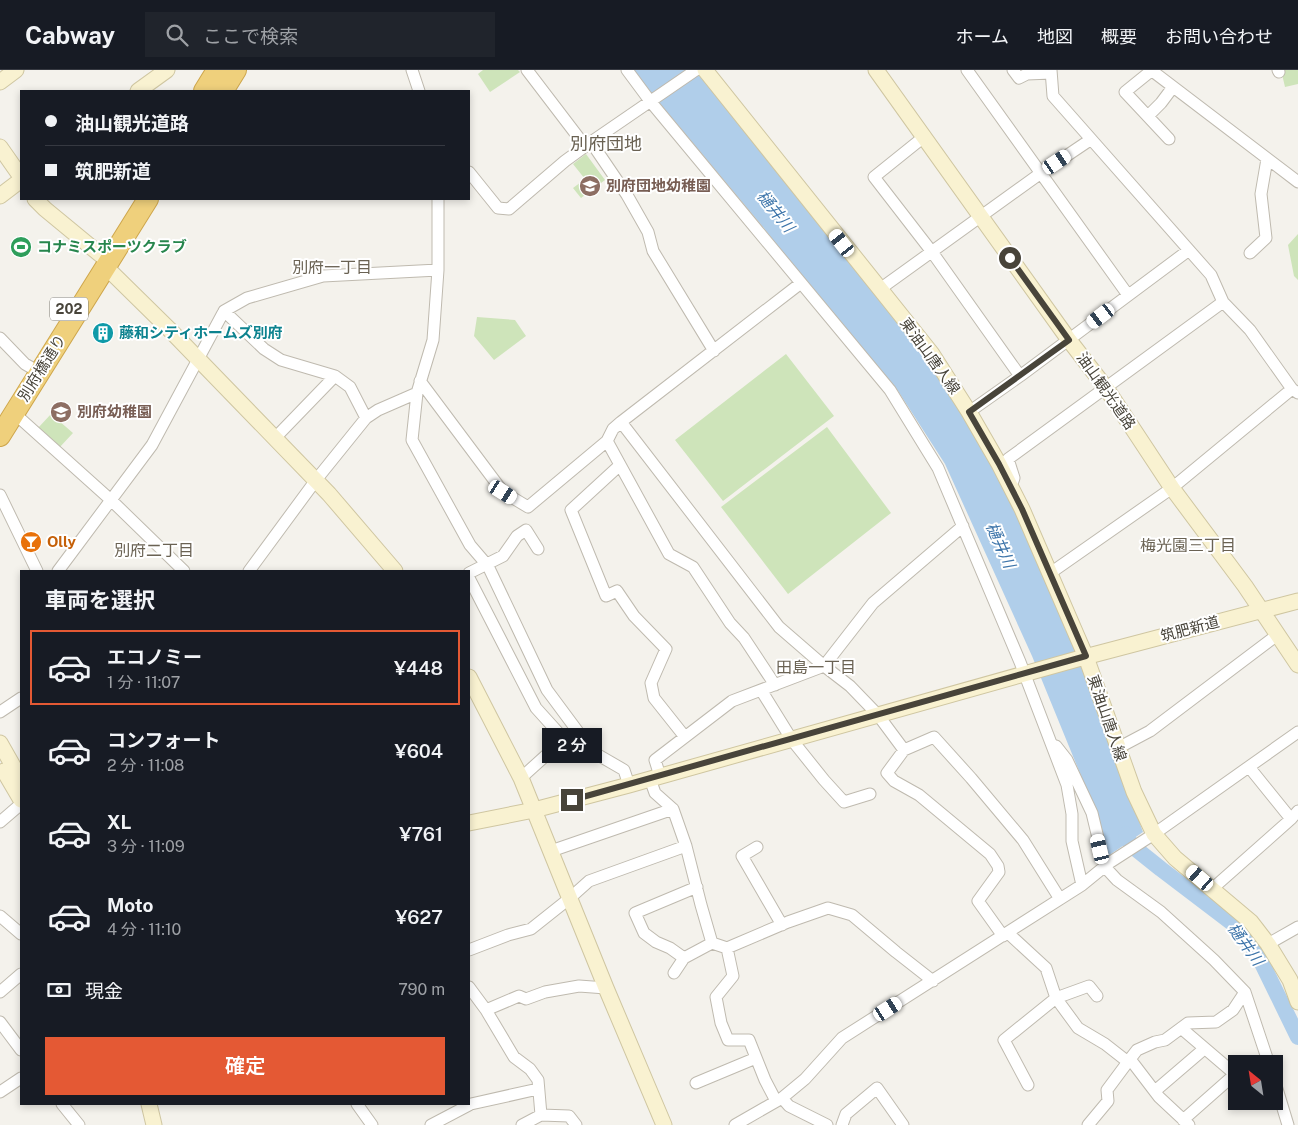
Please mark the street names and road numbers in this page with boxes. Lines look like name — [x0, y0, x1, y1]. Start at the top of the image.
road number: 202 — [50, 298, 88, 320]
street label: 東油山唐人線 — [897, 314, 964, 397]
street label: 別府橋通り — [14, 331, 69, 404]
street label: 油山観光道路 — [1074, 349, 1139, 432]
street label: 筑肥新道 — [1159, 613, 1221, 644]
street label: 東油山唐人線 — [1085, 673, 1130, 763]

